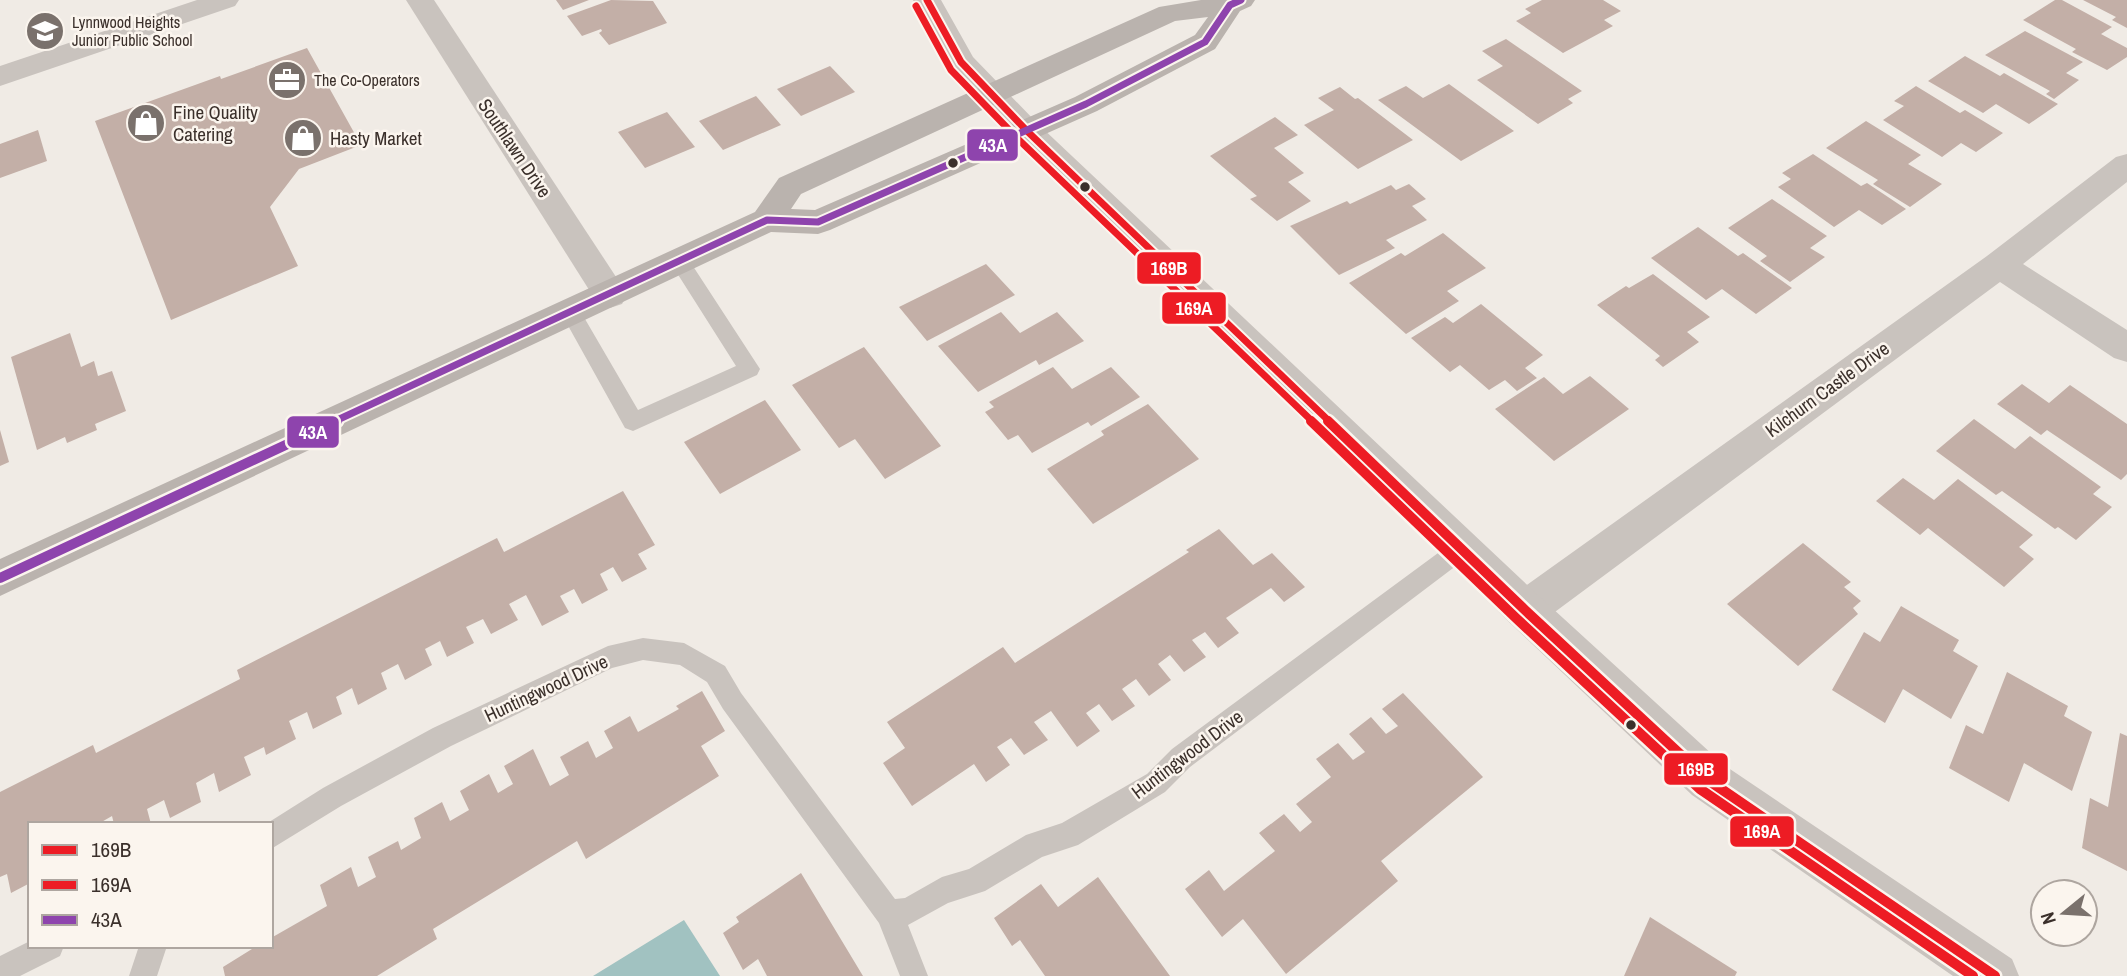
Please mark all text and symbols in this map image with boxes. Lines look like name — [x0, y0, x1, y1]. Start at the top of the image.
school or university icon: Lynnwood Heights Junior Public School — [24, 10, 66, 52]
place label: Lynnwood Heights Junior Public School — [72, 11, 192, 51]
office icon: The Co-Operators — [266, 59, 308, 101]
place label: The Co-Operators — [314, 69, 420, 91]
street label: Southlawn Drive — [472, 93, 558, 203]
place label: Fine Quality Catering — [173, 99, 258, 147]
shop icon: Fine Quality Catering — [125, 102, 167, 144]
shop icon: Hasty Market — [282, 117, 324, 159]
place label: Hasty Market — [330, 125, 422, 151]
line badge: 43A — [966, 128, 1019, 162]
text: 43A — [979, 132, 1008, 158]
unlabelled marker — [946, 156, 960, 170]
unlabelled marker — [1078, 180, 1092, 194]
line badge: 169B — [1136, 251, 1202, 285]
text: 169B — [1150, 255, 1188, 281]
line badge: 169A — [1161, 291, 1227, 325]
text: 169A — [1175, 295, 1213, 321]
street label: Kilchurn Castle Drive — [1760, 335, 1894, 443]
line badge: 43A — [286, 415, 340, 449]
text: 43A — [299, 419, 328, 445]
street label: Huntingwood Drive — [480, 648, 612, 728]
street label: Huntingwood Drive — [1126, 703, 1248, 805]
unlabelled marker — [1624, 718, 1638, 732]
line badge: 169B — [1663, 752, 1729, 786]
text: 169B — [1677, 756, 1715, 782]
line badge: 169A — [1729, 815, 1795, 848]
text: 169A — [1743, 818, 1781, 844]
legend — [28, 822, 273, 948]
text: 169B — [91, 835, 131, 864]
text: 169A — [91, 870, 132, 899]
north arrow — [2029, 878, 2099, 948]
text: 43A — [91, 905, 122, 934]
text: N — [2034, 909, 2062, 928]

